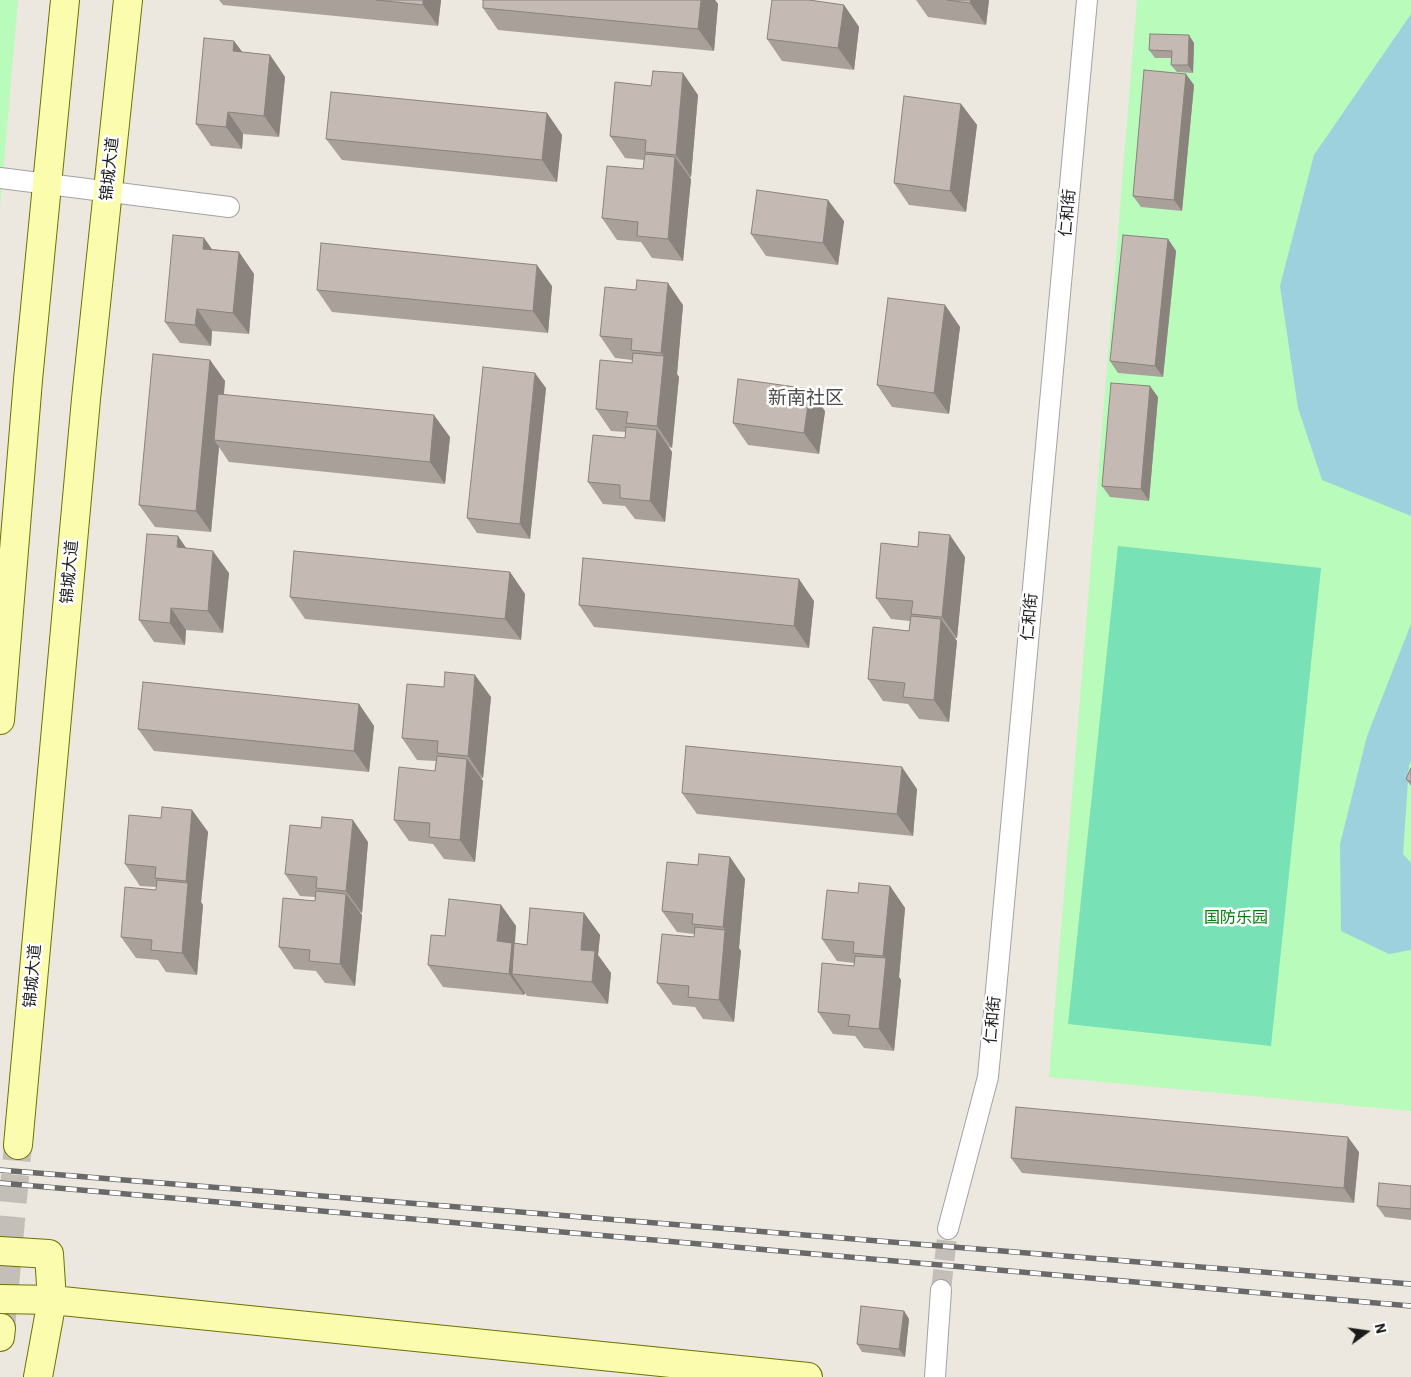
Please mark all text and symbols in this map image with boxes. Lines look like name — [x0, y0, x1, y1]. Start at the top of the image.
street label: 锦城大道 — [97, 136, 123, 202]
street label: 仁和街 — [1056, 188, 1080, 238]
district label: 新南社区 — [768, 388, 844, 410]
street label: 锦城大道 — [58, 539, 82, 605]
street label: 仁和街 — [1018, 592, 1042, 642]
park label: 国防乐园 — [1204, 908, 1268, 928]
street label: 锦城大道 — [21, 943, 45, 1009]
street label: 仁和街 — [981, 995, 1005, 1045]
north arrow — [1341, 1307, 1391, 1357]
text: N — [1371, 1321, 1391, 1335]

